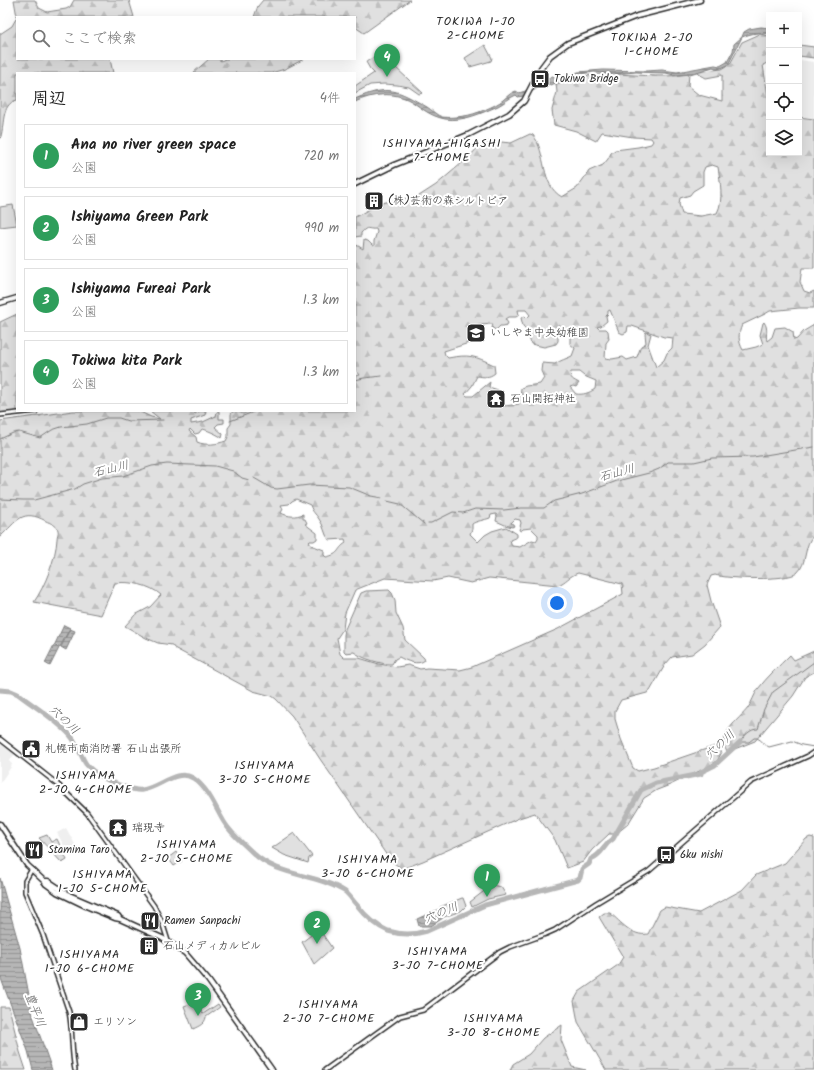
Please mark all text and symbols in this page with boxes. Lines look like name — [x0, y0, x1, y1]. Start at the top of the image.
district label: TOKIWA 1-JO 2-CHOME — [436, 12, 516, 45]
map controls — [766, 12, 802, 156]
button: + — [766, 12, 802, 48]
search box — [16, 16, 356, 60]
icon: search — [30, 27, 52, 49]
text: ここで検索 — [62, 27, 137, 51]
district label: TOKIWA 2-JO 1-CHOME — [611, 28, 693, 61]
pin: 4 — [374, 44, 400, 77]
button: − — [766, 48, 802, 84]
bus stop icon: Tokiwa Bridge — [529, 68, 551, 90]
place label: Tokiwa Bridge — [554, 70, 619, 88]
button: locate — [766, 84, 802, 120]
text: 周辺 — [32, 86, 66, 113]
text: 4件 — [320, 88, 340, 109]
button: layers — [766, 120, 802, 156]
text: Ana no river green space — [71, 133, 236, 157]
district label: ISHIYAMA-HIGASHI 7-CHOME — [383, 134, 501, 167]
text: 1 — [44, 146, 48, 167]
text: 720 m — [303, 146, 339, 167]
text: 公園 — [71, 158, 97, 179]
building icon: (株)芸術の森シルトピア — [363, 190, 385, 212]
place label: (株)芸術の森シルトピア — [388, 192, 508, 210]
text: Ishiyama Green Park — [71, 205, 208, 229]
text: 2 — [42, 218, 50, 239]
text: 990 m — [304, 218, 339, 239]
text: 公園 — [71, 230, 97, 251]
text: Ishiyama Fureai Park — [71, 277, 210, 301]
text: 3 — [42, 290, 50, 311]
text: 1.3 km — [303, 290, 339, 311]
text: 公園 — [71, 302, 97, 323]
school or university icon: いしやま中央幼稚園 — [465, 322, 487, 344]
place label: いしやま中央幼稚園 — [490, 324, 589, 342]
text: Tokiwa kita Park — [71, 349, 182, 373]
text: 4 — [42, 362, 50, 383]
text: 1.3 km — [303, 362, 339, 383]
text: 公園 — [71, 374, 97, 395]
temple icon: 石山開拓神社 — [485, 388, 507, 410]
place label: 石山開拓神社 — [510, 390, 576, 408]
water label: 石山川 — [91, 456, 131, 482]
water label: 石山川 — [597, 459, 637, 487]
your location — [547, 593, 567, 613]
water label: 穴の川 — [44, 701, 84, 739]
water label: 穴の川 — [700, 726, 740, 764]
public building icon: 札幌市南消防署 石山出張所 — [20, 738, 42, 760]
place label: 札幌市南消防署 石山出張所 — [45, 740, 181, 758]
district label: ISHIYAMA 3-JO 5-CHOME — [218, 756, 312, 789]
district label: ISHIYAMA 2-JO 4-CHOME — [39, 766, 133, 799]
temple icon: 瑞現寺 — [107, 817, 129, 839]
place label: 瑞現寺 — [132, 819, 165, 837]
district label: ISHIYAMA 2-JO 5-CHOME — [140, 835, 234, 868]
restaurant icon: Stamina Taro — [23, 839, 45, 861]
place label: Stamina Taro — [48, 841, 110, 859]
bus stop icon: 6ku nishi — [655, 844, 677, 866]
place label: 6ku nishi — [680, 846, 723, 864]
district label: ISHIYAMA 3-JO 6-CHOME — [321, 850, 415, 883]
pin: 1 — [474, 864, 500, 897]
district label: ISHIYAMA 1-JO 5-CHOME — [58, 865, 148, 898]
water label: 穴の川 — [421, 897, 461, 929]
restaurant icon: Ramen Sanpachi — [139, 910, 161, 932]
pin: 2 — [304, 911, 330, 944]
place label: Ramen Sanpachi — [164, 912, 241, 930]
building icon: 石山メディカルビル — [138, 935, 160, 957]
place label: 石山メディカルビル — [163, 937, 261, 955]
district label: ISHIYAMA 3-JO 7-CHOME — [392, 942, 484, 975]
district label: ISHIYAMA 1-JO 6-CHOME — [45, 945, 135, 978]
pin: 3 — [185, 983, 211, 1016]
water label: 豊平川 — [20, 990, 50, 1030]
district label: ISHIYAMA 2-JO 7-CHOME — [283, 995, 375, 1028]
district label: ISHIYAMA 3-JO 8-CHOME — [447, 1009, 541, 1042]
shop icon: エリソン — [68, 1011, 90, 1033]
place label: エリソン — [93, 1013, 137, 1031]

